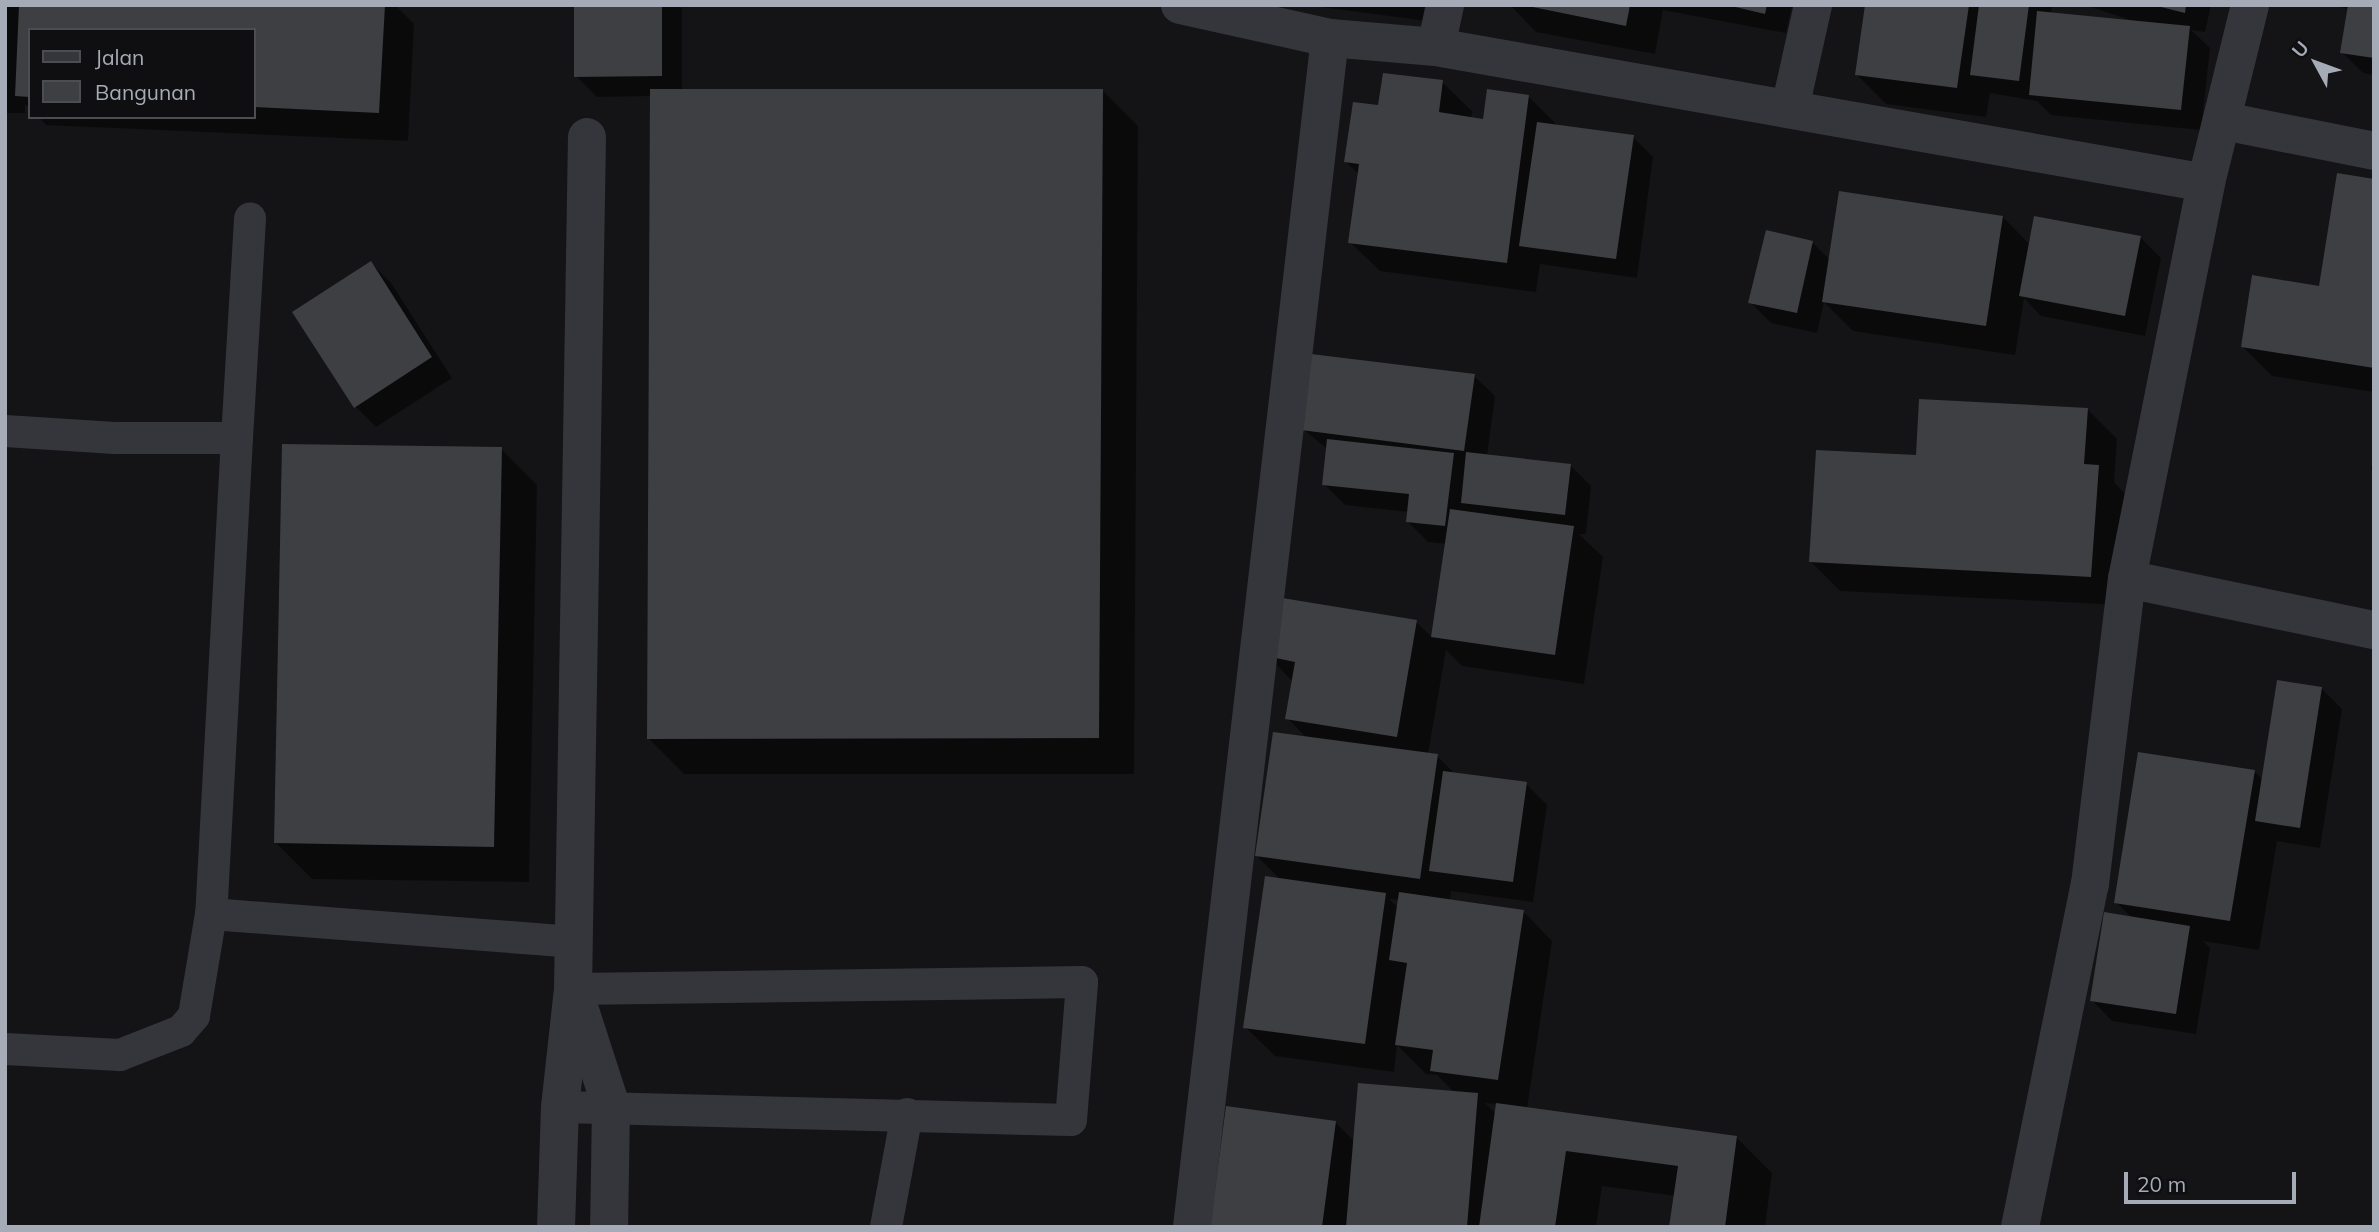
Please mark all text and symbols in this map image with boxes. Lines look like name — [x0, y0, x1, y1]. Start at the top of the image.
legend — [28, 28, 256, 119]
north arrow — [2281, 28, 2351, 98]
text: U — [2286, 36, 2314, 62]
text: Jalan — [95, 44, 144, 70]
text: Bangunan — [95, 79, 196, 105]
scale bar — [2127, 1158, 2298, 1202]
text: 20 m — [2137, 1171, 2186, 1197]

